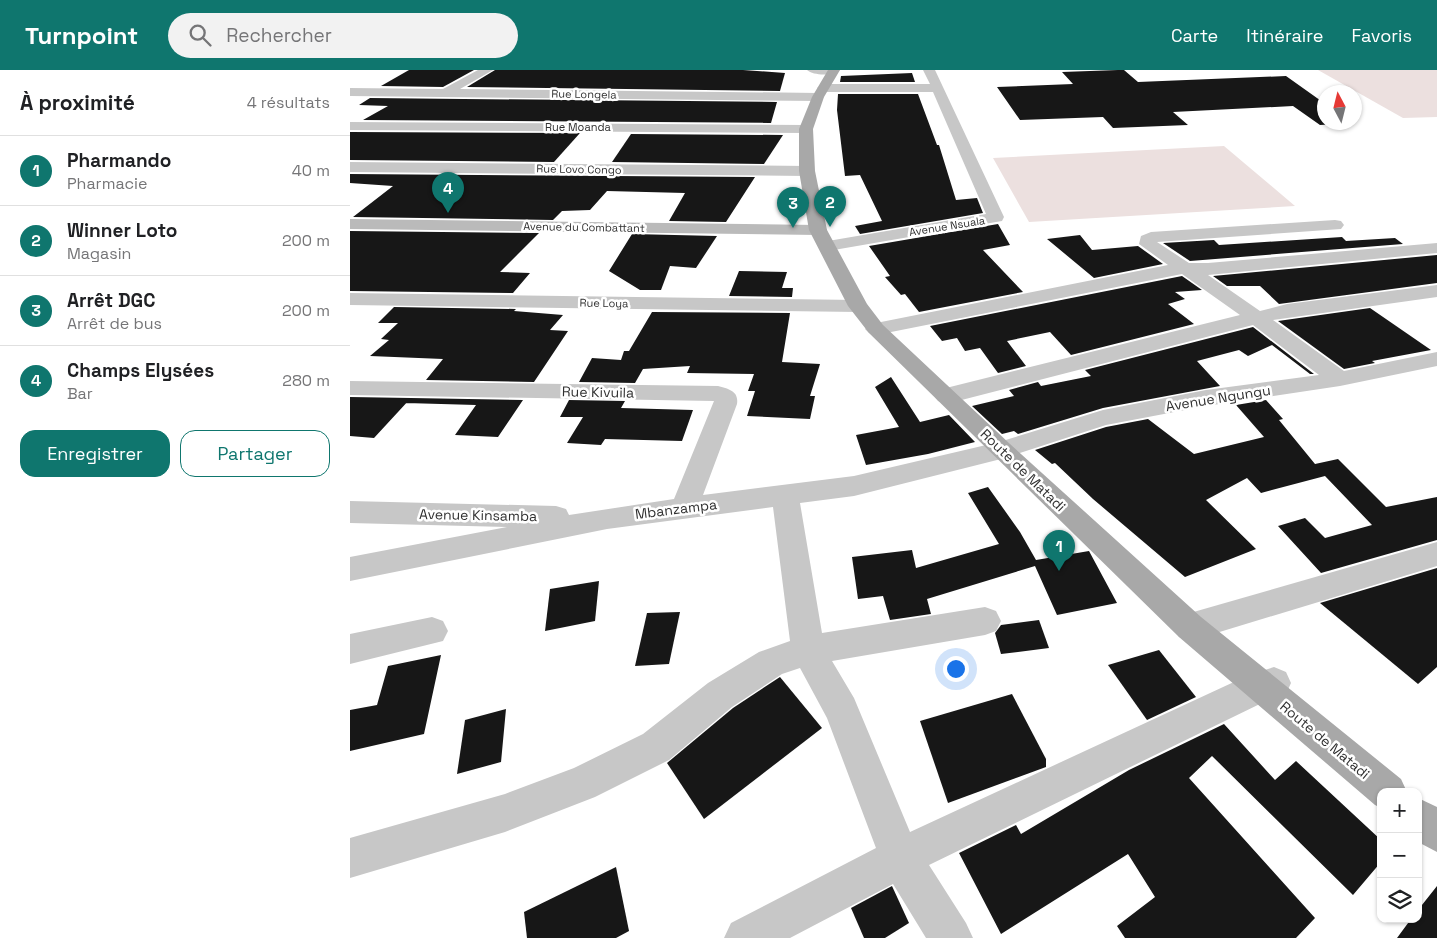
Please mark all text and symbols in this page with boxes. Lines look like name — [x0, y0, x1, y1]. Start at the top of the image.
search box — [168, 13, 518, 58]
text: Turnpoint — [25, 20, 138, 51]
icon: search — [186, 21, 214, 49]
text: Rechercher — [226, 23, 332, 48]
text: Carte — [1171, 24, 1218, 47]
text: Itinéraire — [1246, 24, 1323, 47]
text: Favoris — [1351, 24, 1412, 47]
north arrow — [1317, 85, 1362, 130]
street label: Rue Longela — [551, 86, 617, 102]
text: À proximité — [20, 89, 135, 116]
text: 4 résultats — [247, 92, 330, 113]
street label: Rue Moanda — [545, 120, 612, 134]
text: Pharmando — [67, 148, 171, 173]
text: 1 — [32, 160, 40, 181]
text: 40 m — [292, 160, 330, 181]
street label: Rue Lovo Congo — [536, 161, 622, 177]
pin: 4 — [432, 172, 464, 213]
text: Pharmacie — [67, 173, 147, 194]
pin: 2 — [814, 186, 846, 227]
pin: 3 — [777, 187, 809, 228]
street label: Avenue Nsuala — [908, 213, 987, 239]
text: Winner Loto — [67, 218, 177, 243]
street label: Avenue du Combattant — [523, 219, 645, 235]
text: 2 — [31, 230, 41, 251]
text: 200 m — [282, 230, 330, 251]
text: Magasin — [67, 243, 131, 264]
text: Arrêt DGC — [67, 288, 155, 313]
street label: Rue Loya — [579, 296, 629, 310]
text: 3 — [31, 300, 41, 321]
text: 200 m — [282, 300, 330, 321]
text: Arrêt de bus — [67, 313, 162, 334]
text: Champs Elysées — [67, 358, 214, 383]
text: 4 — [31, 370, 41, 391]
text: 280 m — [282, 370, 330, 391]
street label: Avenue Ngungu — [1164, 381, 1272, 415]
street label: Rue Kivuila — [562, 382, 634, 402]
text: Bar — [67, 383, 93, 404]
street label: Route de Matadi — [977, 425, 1069, 515]
button: Enregistrer — [20, 430, 170, 477]
button: Partager — [180, 430, 330, 477]
street label: Mbanzampa — [634, 495, 718, 523]
street label: Avenue Kinsamba — [419, 505, 537, 525]
pin: 1 — [1043, 530, 1075, 571]
your location — [943, 656, 969, 682]
street label: Route de Matadi — [1277, 697, 1373, 783]
map controls — [1377, 788, 1422, 923]
button: + — [1377, 788, 1422, 833]
button: − — [1377, 833, 1422, 878]
button: layers — [1377, 878, 1422, 923]

